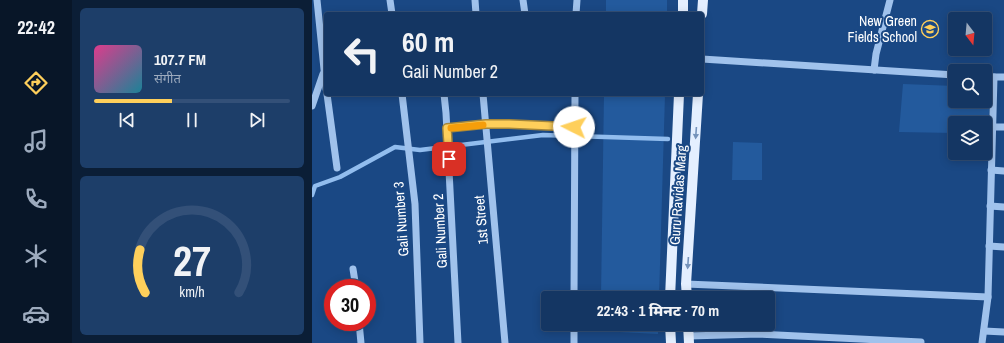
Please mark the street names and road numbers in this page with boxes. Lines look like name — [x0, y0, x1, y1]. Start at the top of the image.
street label: Guru Ravidas Marg — [666, 144, 691, 246]
street label: Gali Number 3 — [389, 181, 413, 257]
street label: Gali Number 2 — [429, 193, 451, 269]
street label: 1st Street — [470, 195, 492, 245]

